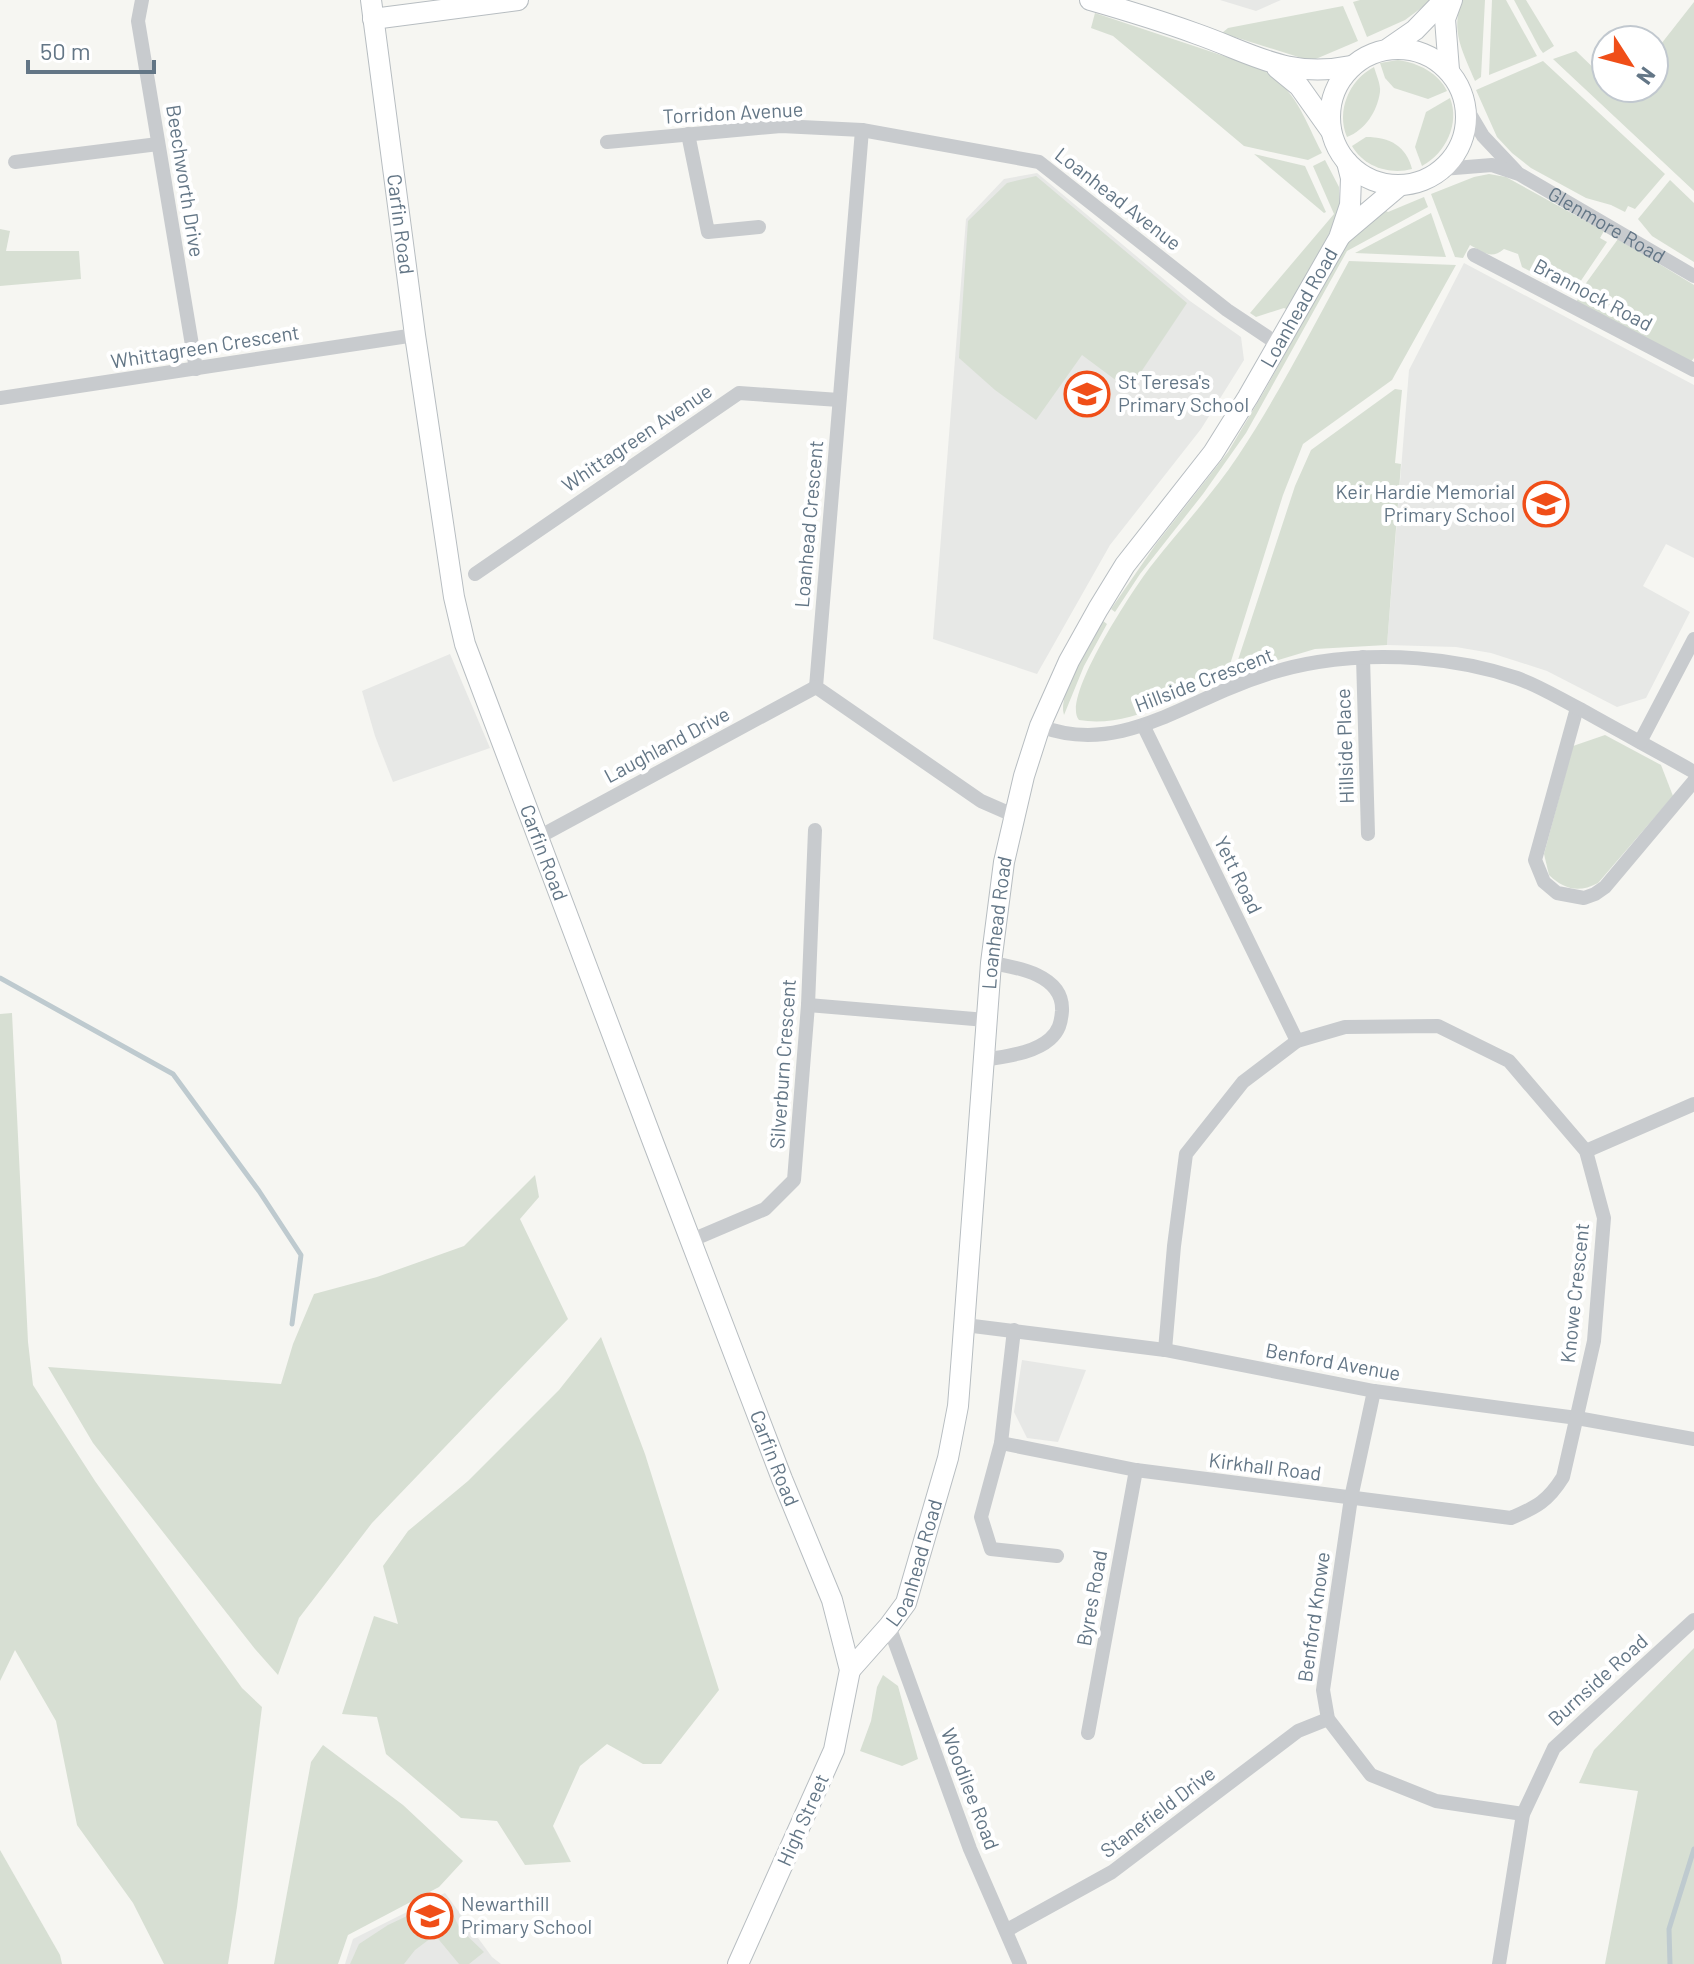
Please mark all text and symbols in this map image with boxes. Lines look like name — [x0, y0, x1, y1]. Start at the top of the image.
scale bar — [28, 24, 154, 74]
north arrow — [1590, 24, 1670, 104]
text: 50 m — [40, 36, 91, 65]
text: N — [1632, 63, 1662, 90]
street label: Torridon Avenue — [662, 96, 804, 128]
street label: Beechworth Drive — [162, 103, 210, 259]
street label: Loanhead Avenue — [1051, 142, 1186, 255]
street label: Carfin Road — [383, 172, 420, 275]
street label: Glenmore Road — [1544, 181, 1670, 268]
street label: Loanhead Road — [1255, 243, 1342, 371]
street label: Brannock Road — [1530, 253, 1657, 335]
street label: Whittagreen Crescent — [109, 319, 301, 373]
place label: St Teresa's Primary School — [1118, 369, 1249, 416]
school or university icon: St Teresa's Primary School — [1063, 370, 1111, 418]
street label: Whittagreen Avenue — [557, 378, 716, 496]
street label: Loanhead Crescent — [789, 439, 827, 609]
place label: Keir Hardie Memorial Primary School — [1335, 479, 1515, 526]
school or university icon: Keir Hardie Memorial Primary School — [1522, 480, 1570, 528]
street label: Hillside Crescent — [1131, 642, 1276, 716]
street label: Hillside Place — [1330, 688, 1358, 804]
street label: Laughland Drive — [600, 701, 733, 787]
street label: Carfin Road — [516, 801, 574, 904]
street label: Yett Road — [1210, 832, 1268, 917]
street label: Loanhead Road — [976, 854, 1016, 990]
street label: Silverburn Crescent — [764, 978, 800, 1150]
street label: Knowe Crescent — [1555, 1222, 1593, 1364]
street label: Benford Avenue — [1264, 1337, 1403, 1385]
street label: Carfin Road — [746, 1407, 805, 1509]
street label: Kirkhall Road — [1208, 1447, 1323, 1485]
street label: Loanhead Road — [880, 1496, 946, 1631]
street label: Byres Road — [1071, 1548, 1111, 1648]
street label: Benford Knowe — [1292, 1550, 1334, 1684]
street label: Burnside Road — [1543, 1628, 1652, 1730]
street label: Woodilee Road — [937, 1724, 1005, 1853]
street label: Stanefield Drive — [1095, 1760, 1220, 1862]
street label: High Street — [771, 1770, 833, 1869]
place label: Newarthill Primary School — [461, 1891, 592, 1938]
school or university icon: Newarthill Primary School — [406, 1892, 454, 1940]

